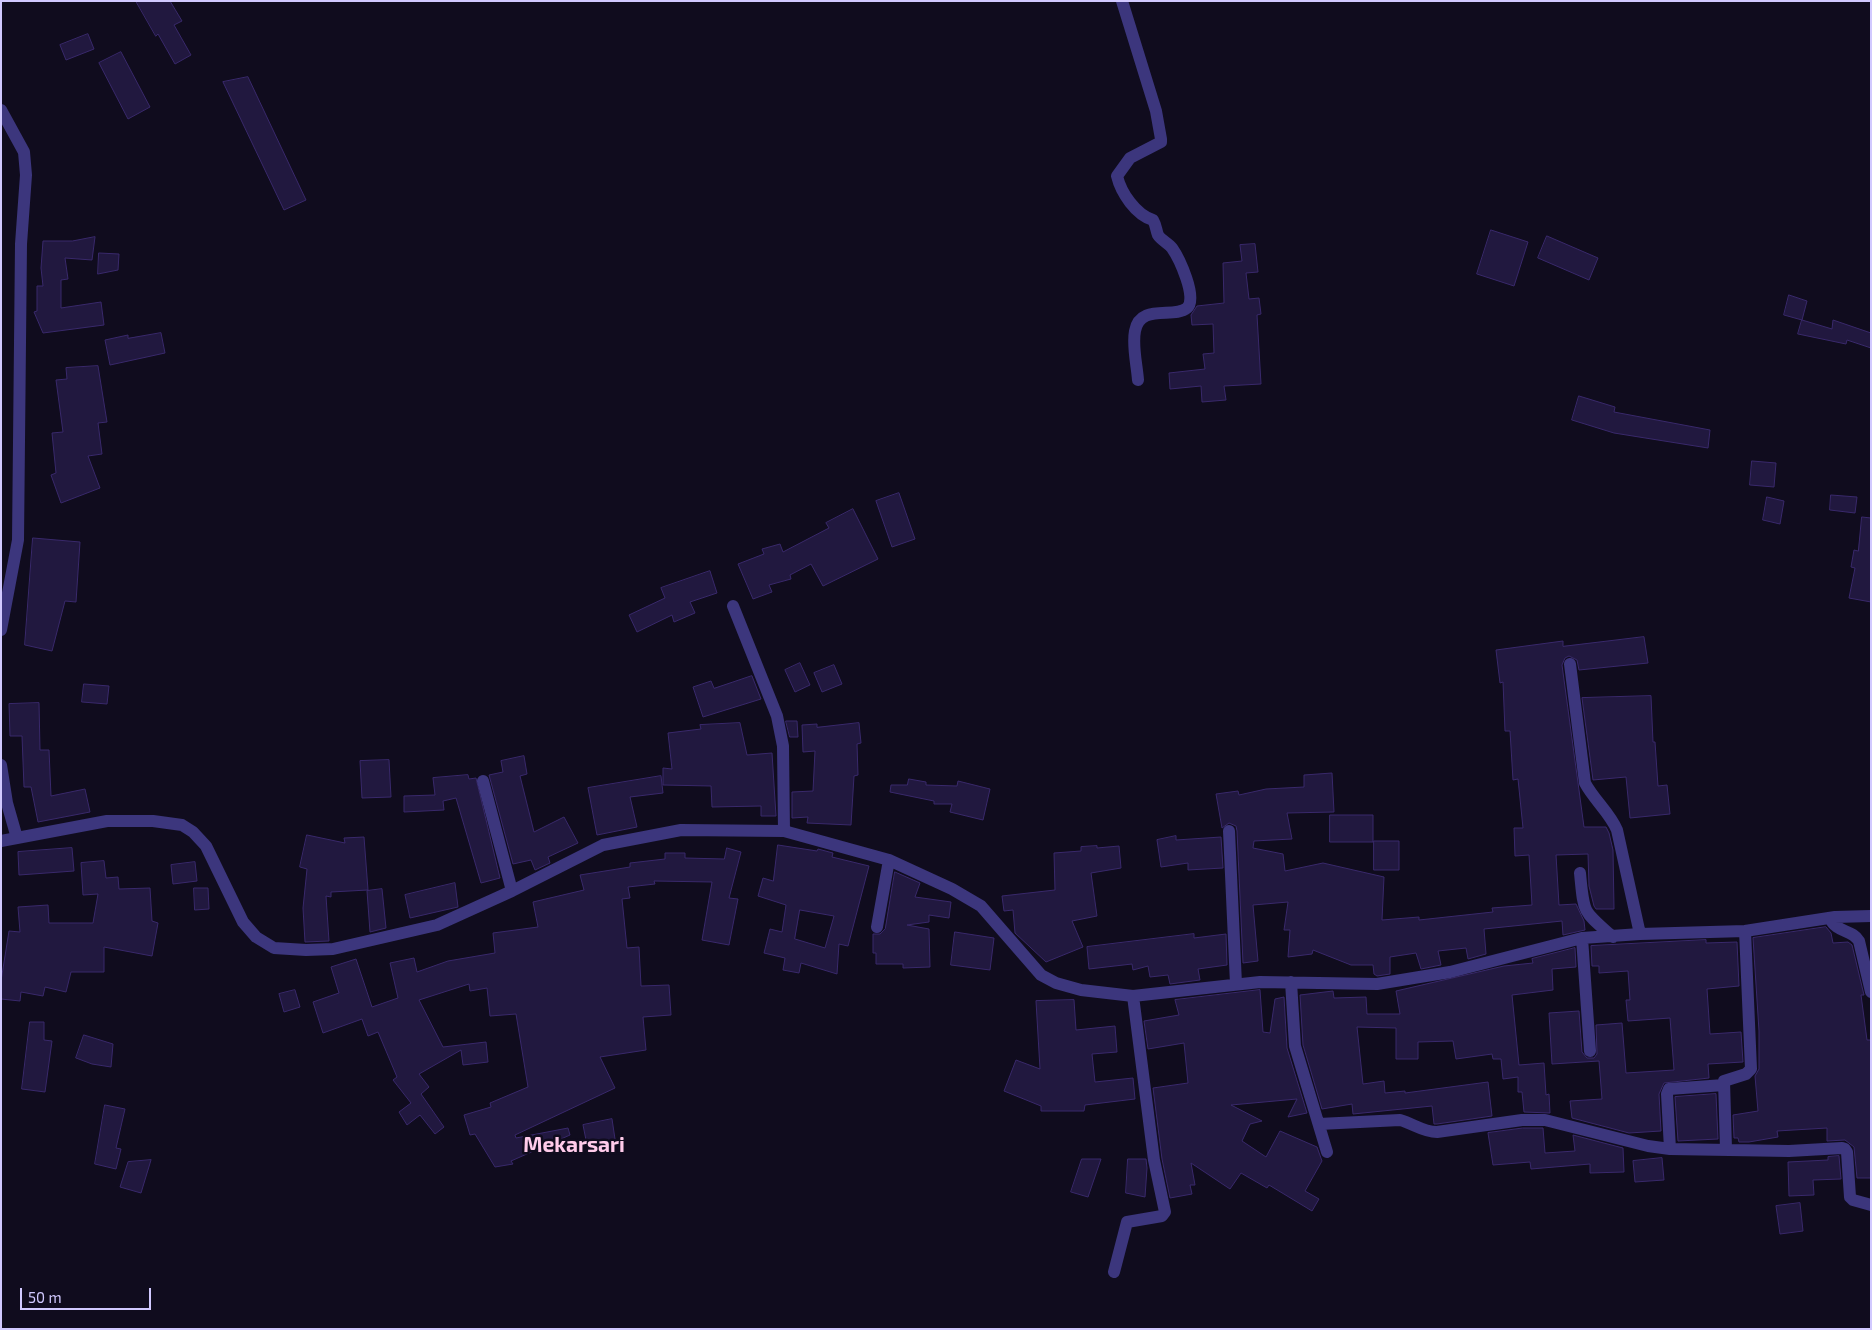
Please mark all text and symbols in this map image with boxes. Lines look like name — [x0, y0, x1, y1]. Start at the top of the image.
district label: Mekarsari — [523, 1132, 625, 1158]
scale bar — [22, 1278, 154, 1310]
text: 50 m — [28, 1288, 62, 1306]

